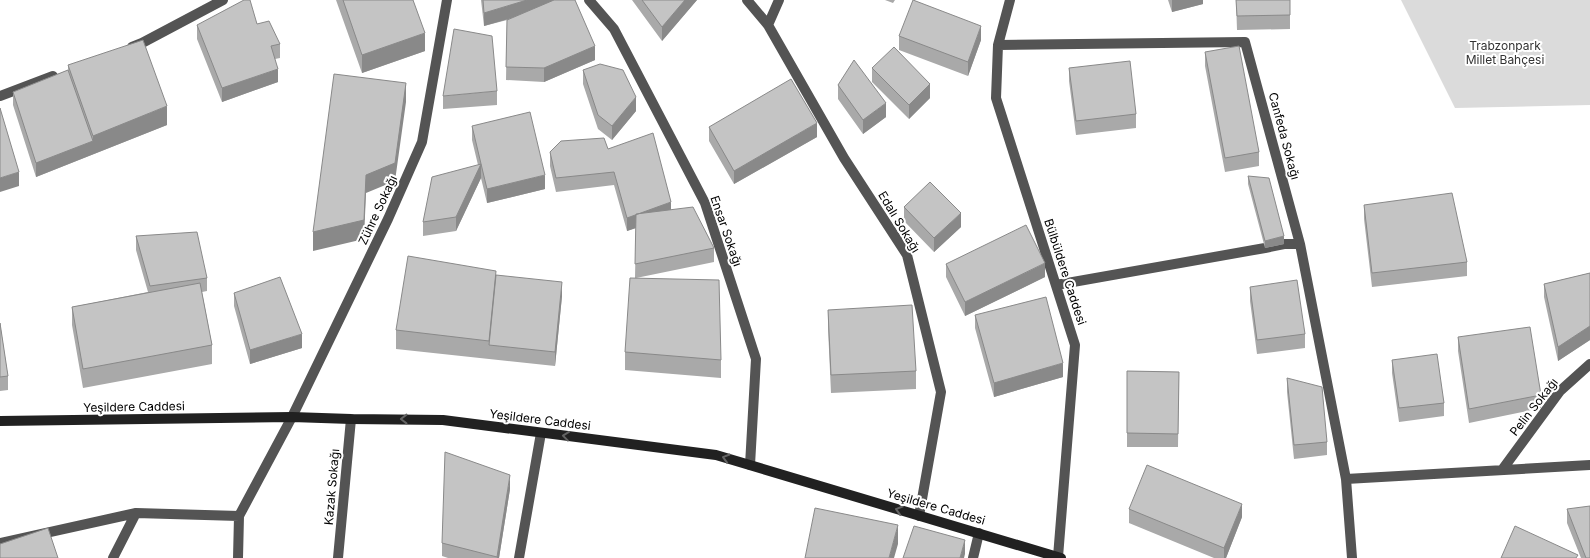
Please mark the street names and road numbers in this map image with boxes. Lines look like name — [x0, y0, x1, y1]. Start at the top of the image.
street label: Canfeda Sokağı — [1266, 91, 1303, 181]
street label: Zühre Sokağı — [355, 173, 400, 247]
street label: Edalı Sokağı — [875, 188, 924, 255]
street label: Ensar Sokağı — [707, 194, 746, 268]
street label: Bülbüldere Caddesi — [1041, 217, 1090, 327]
street label: Pelin Sokağı — [1506, 375, 1561, 439]
street label: Yeşildere Caddesi — [83, 398, 185, 415]
street label: Yeşildere Caddesi — [489, 406, 592, 433]
street label: Kazak Sokağı — [321, 448, 342, 526]
street label: Yeşildere Caddesi — [885, 485, 987, 528]

